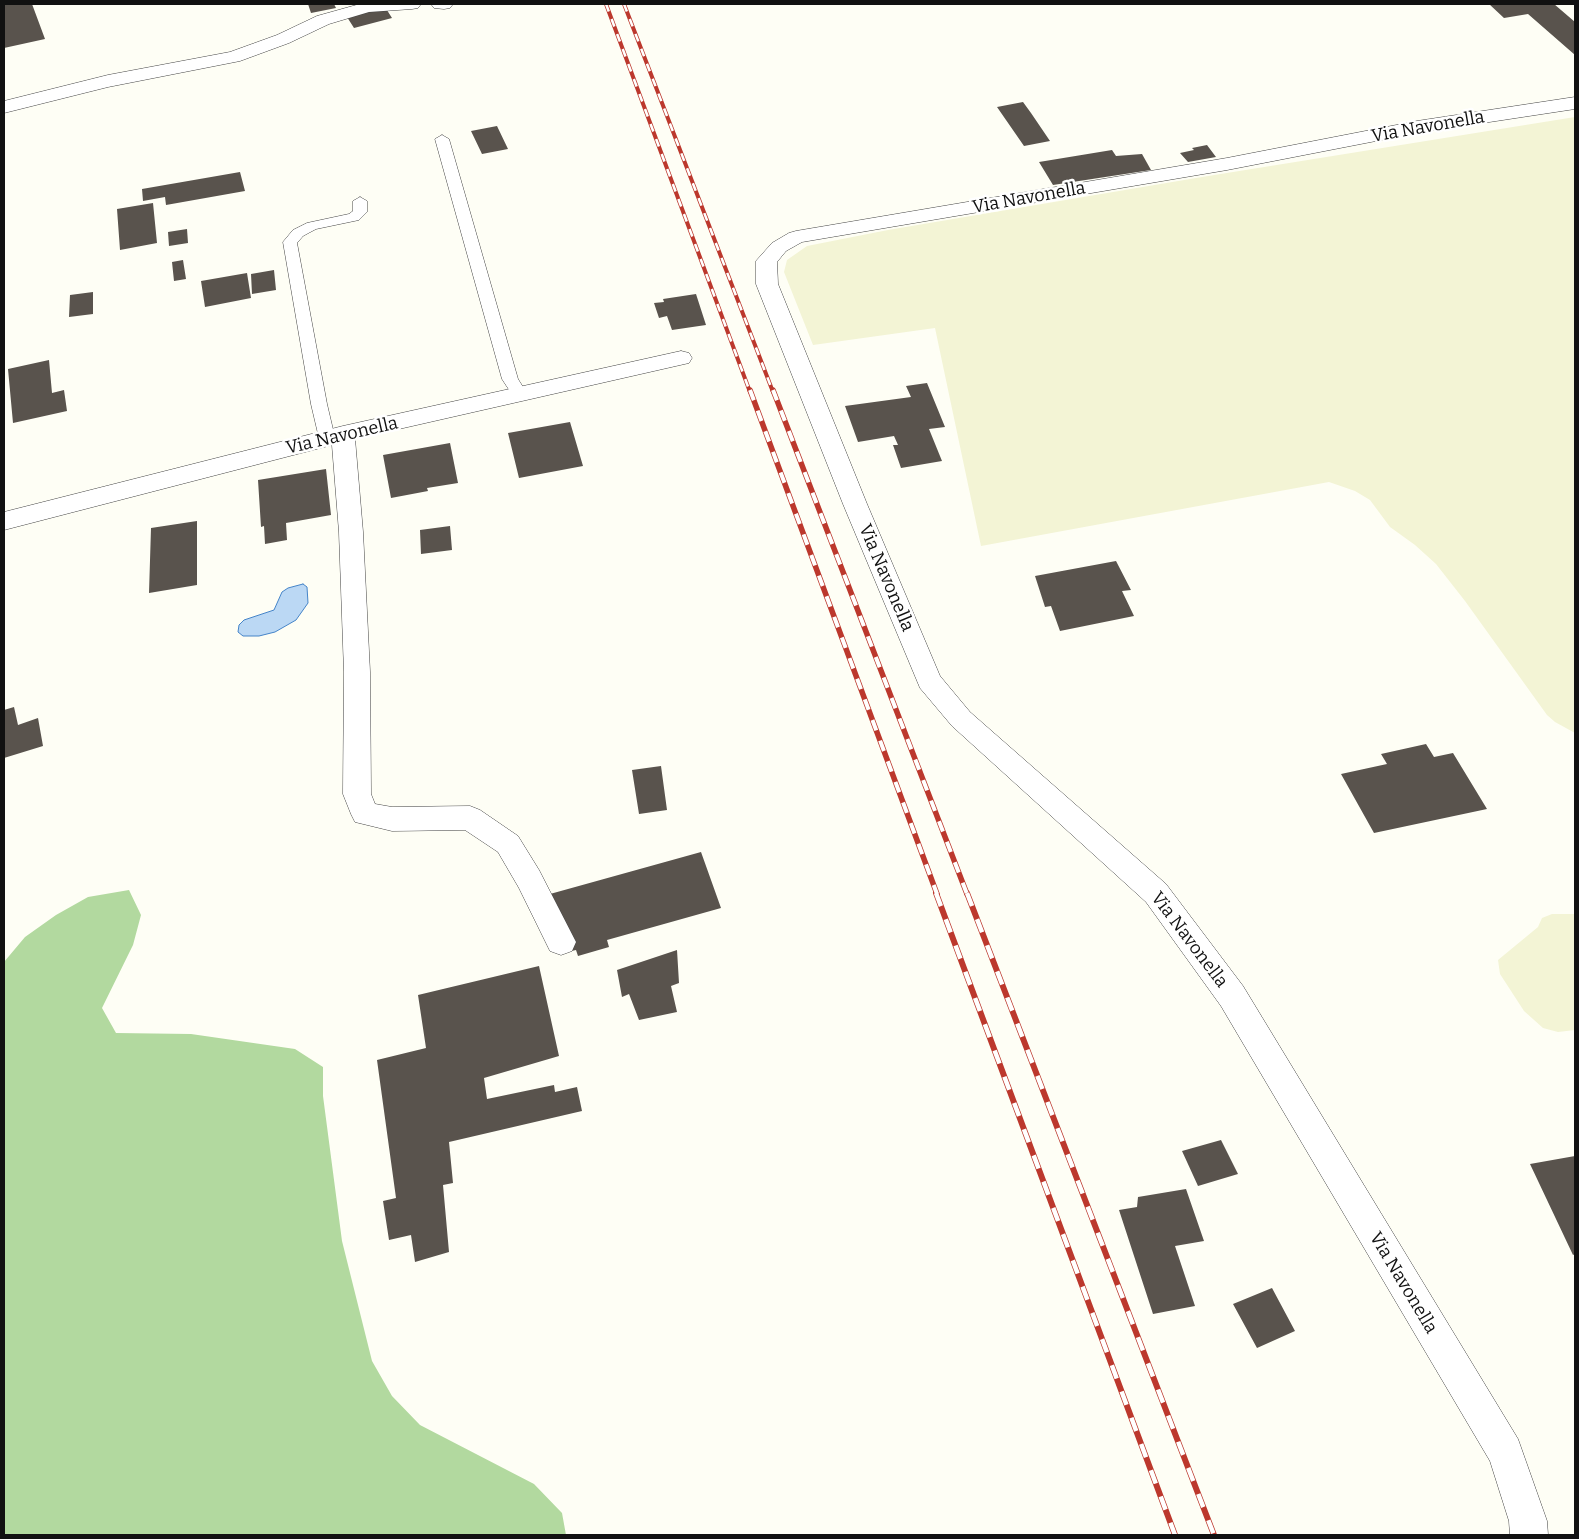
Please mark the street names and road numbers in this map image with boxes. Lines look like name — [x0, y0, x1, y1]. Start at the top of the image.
street label: Via Navonella — [1370, 106, 1486, 148]
street label: Via Navonella — [971, 177, 1087, 219]
street label: Via Navonella — [284, 413, 400, 459]
street label: Via Navonella — [854, 521, 918, 635]
street label: Via Navonella — [1146, 888, 1232, 992]
street label: Via Navonella — [1364, 1228, 1442, 1338]

